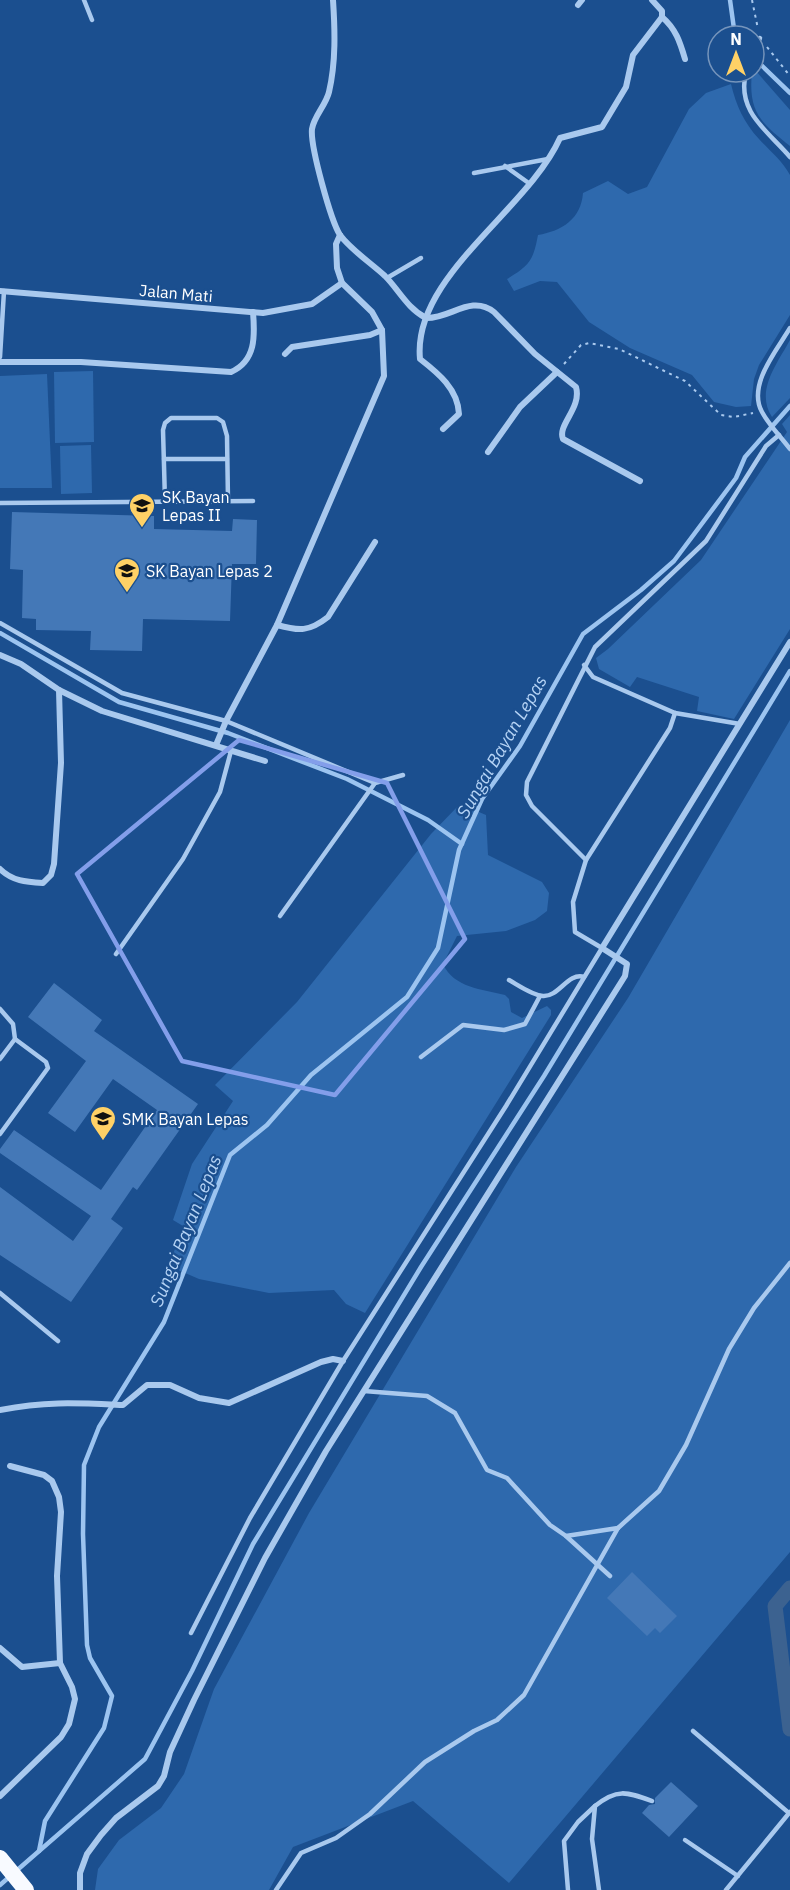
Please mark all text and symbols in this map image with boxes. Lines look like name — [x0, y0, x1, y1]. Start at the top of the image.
north arrow — [706, 24, 766, 84]
text: N — [730, 29, 742, 49]
street label: Jalan Mati — [138, 280, 214, 306]
place label: SK Bayan Lepas II — [162, 487, 230, 525]
school or university icon: SK Bayan Lepas II — [127, 491, 157, 529]
school or university icon: SK Bayan Lepas 2 — [112, 556, 142, 594]
place label: SK Bayan Lepas 2 — [146, 561, 273, 581]
water label: Sungai Bayan Lepas — [451, 671, 552, 822]
school or university icon: SMK Bayan Lepas — [88, 1104, 118, 1142]
place label: SMK Bayan Lepas — [122, 1109, 249, 1129]
water label: Sungai Bayan Lepas — [145, 1152, 226, 1310]

